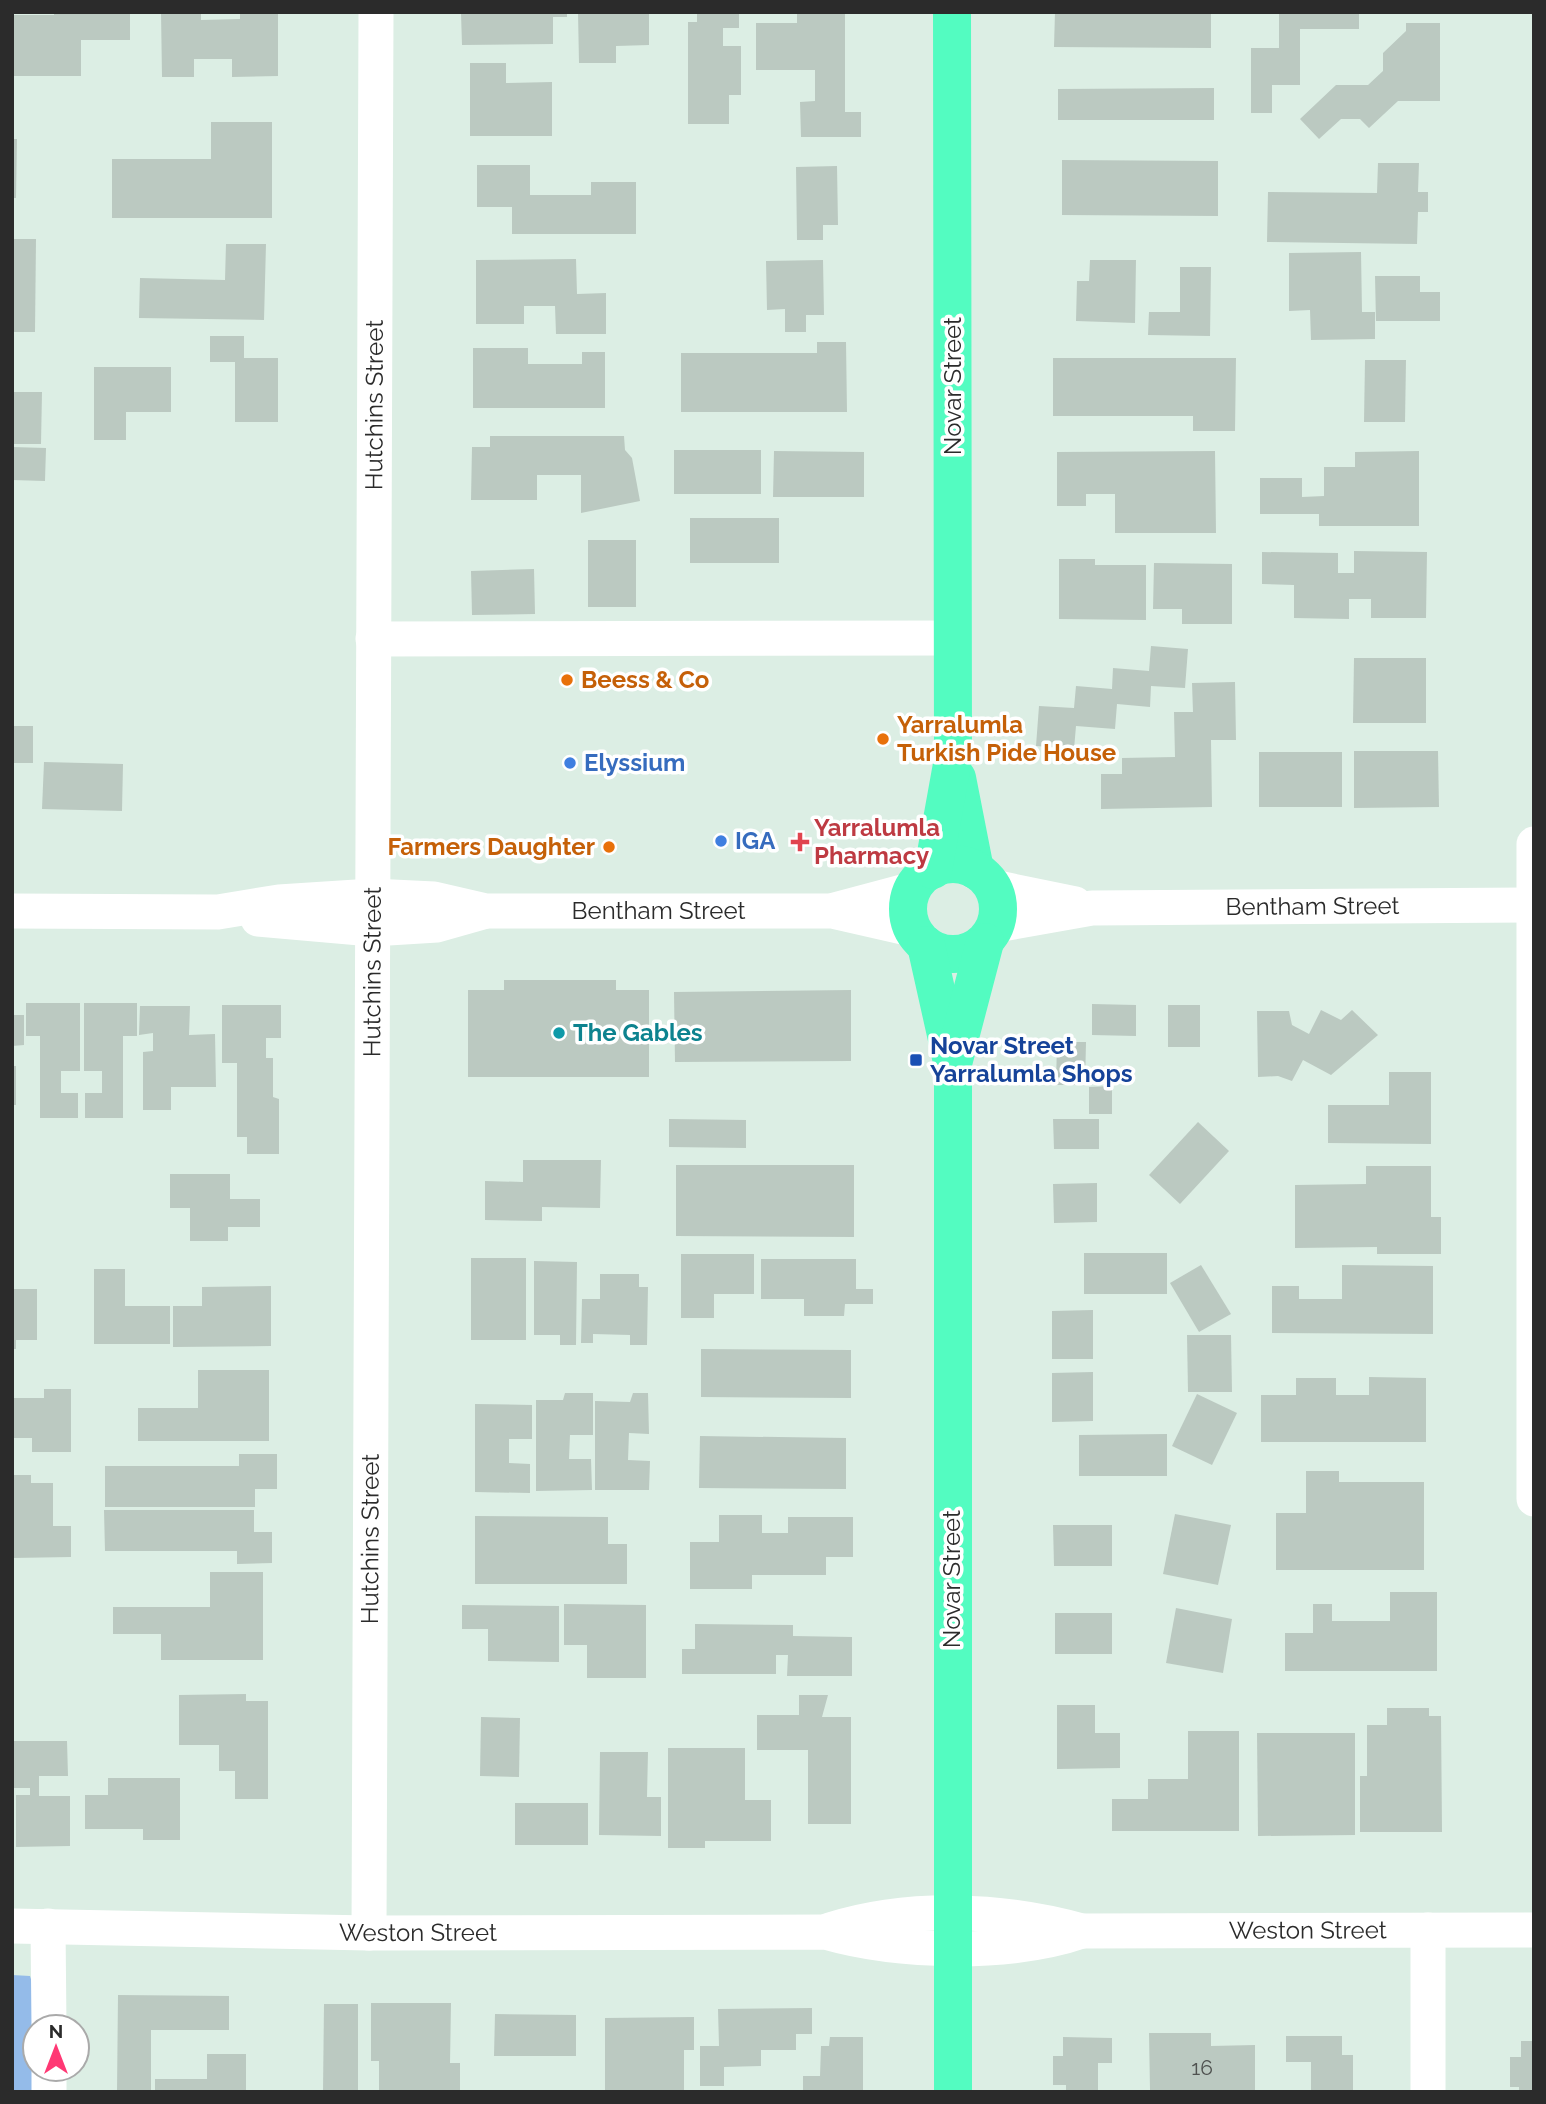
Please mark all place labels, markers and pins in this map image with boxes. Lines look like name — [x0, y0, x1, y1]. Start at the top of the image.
place label: Beess & Co — [581, 665, 709, 694]
marker: Beess & Co — [559, 672, 575, 688]
place label: Yarralumla Turkish Pide House — [897, 710, 1116, 767]
marker: Yarralumla Turkish Pide House — [875, 731, 891, 747]
place label: Elyssium — [584, 748, 685, 777]
marker: Elyssium — [562, 755, 578, 771]
place label: Yarralumla Pharmacy — [814, 813, 940, 870]
place label: IGA — [735, 826, 776, 855]
place label: Farmers Daughter — [388, 832, 595, 861]
marker: IGA — [713, 833, 729, 849]
marker: Yarralumla Pharmacy — [792, 834, 808, 850]
marker: Farmers Daughter — [601, 839, 617, 855]
place label: The Gables — [573, 1018, 703, 1047]
marker: The Gables — [551, 1025, 567, 1041]
place label: Novar Street Yarralumla Shops — [930, 1031, 1133, 1088]
marker: Novar Street Yarralumla Shops — [908, 1052, 924, 1068]

